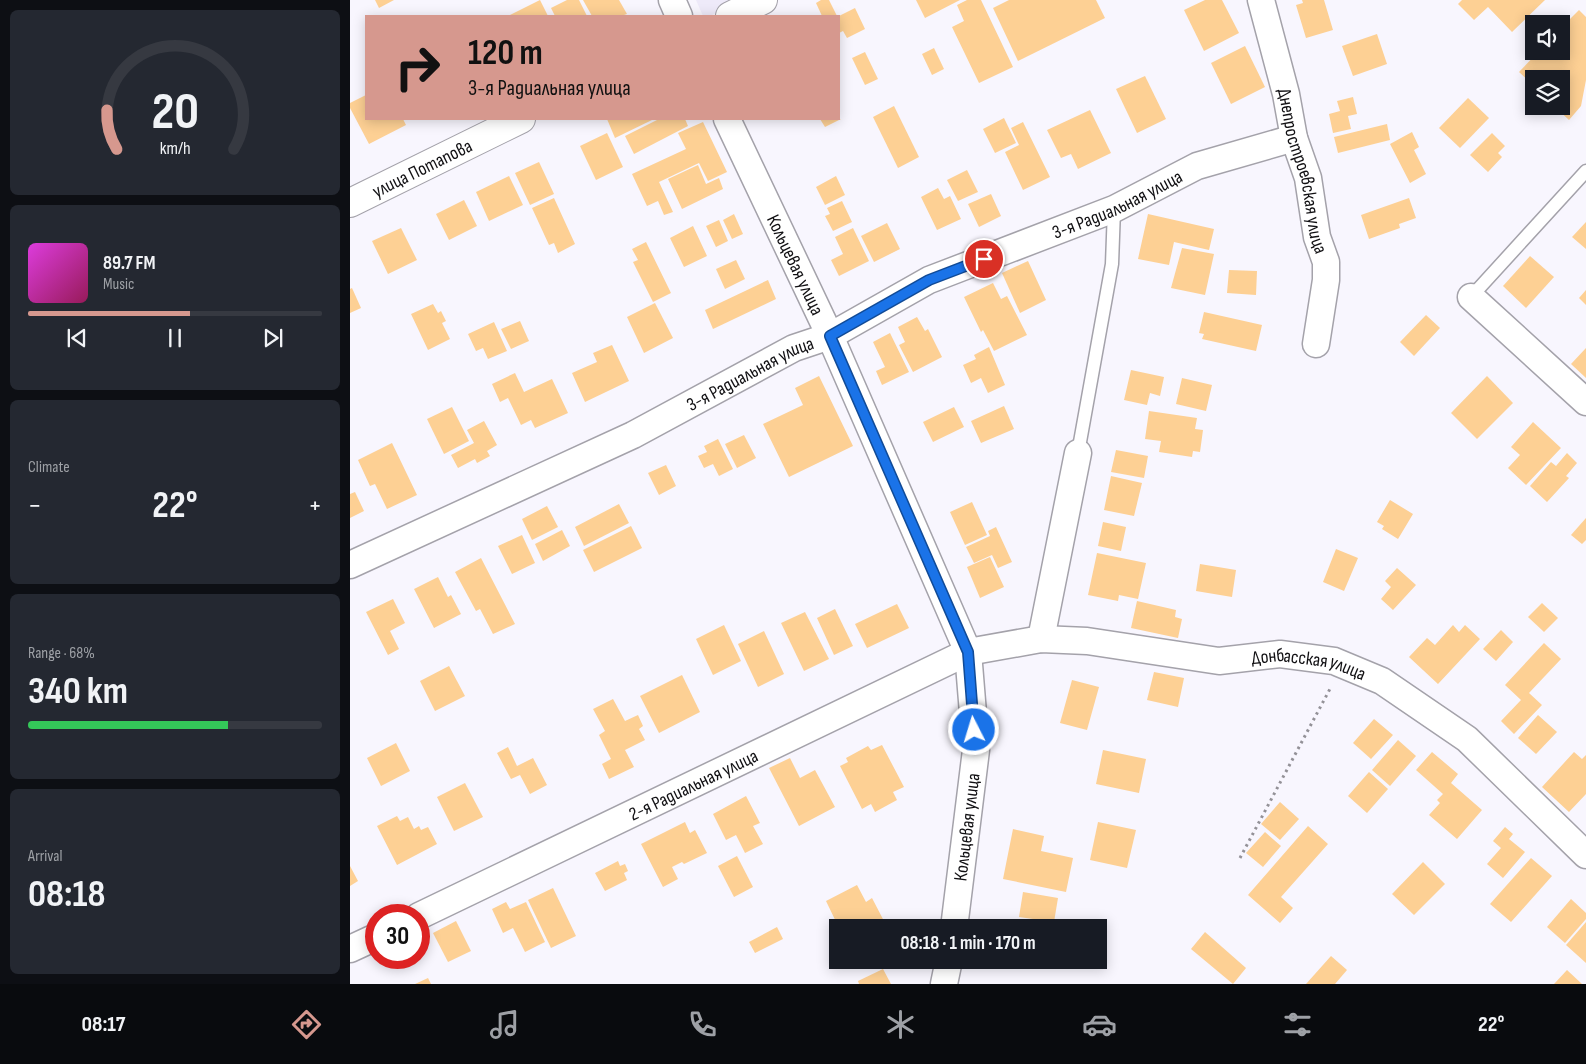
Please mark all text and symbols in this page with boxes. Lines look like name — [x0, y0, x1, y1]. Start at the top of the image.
map controls — [1525, 15, 1570, 115]
button: sound — [1525, 15, 1570, 60]
text: 120 m — [468, 32, 543, 75]
icon: right — [385, 35, 450, 100]
button: layers — [1525, 70, 1570, 115]
text: 3-я Радиальная улица — [468, 75, 631, 102]
text: 20 — [151, 81, 199, 144]
street label: Днепростроевская улица — [1272, 86, 1332, 257]
street label: улица Потапова — [369, 135, 476, 203]
text: km/h — [160, 138, 190, 159]
street label: 3-я Радиальная улица — [1049, 166, 1187, 245]
street label: Кольцевая улица — [761, 211, 828, 319]
pin — [963, 238, 1005, 280]
icon: arrive — [970, 245, 998, 273]
text: 89.7 FM — [103, 252, 156, 275]
text: Music — [103, 275, 134, 294]
icon: previous — [63, 324, 91, 352]
icon: pause — [161, 324, 189, 352]
icon: next — [259, 324, 287, 352]
street label: 3-я Радиальная улица — [683, 332, 817, 417]
text: Climate — [28, 458, 70, 477]
text: 22° — [152, 483, 198, 528]
text: − — [28, 489, 42, 522]
text: + — [308, 489, 322, 522]
text: Range · 68% — [28, 644, 95, 663]
street label: Донбасская улица — [1250, 644, 1369, 686]
text: 340 km — [28, 669, 128, 714]
position arrow — [947, 703, 999, 755]
street label: 2-я Радиальная улица — [625, 745, 762, 826]
street label: Кольцевая улица — [949, 772, 986, 882]
text: Arrival — [28, 847, 62, 866]
text: 08:18 — [28, 872, 105, 917]
speed limit sign: 30 — [365, 904, 430, 969]
text: 08:18 · 1 min · 170 m — [900, 932, 1036, 955]
icon: directions — [289, 1007, 324, 1042]
icon: music — [487, 1007, 522, 1042]
icon: phone — [685, 1007, 720, 1042]
icon: climate — [883, 1007, 918, 1042]
icon: car — [1082, 1007, 1117, 1042]
icon: filters — [1280, 1007, 1315, 1042]
text: 08:17 — [82, 1011, 125, 1038]
text: 22° — [1478, 1011, 1504, 1038]

